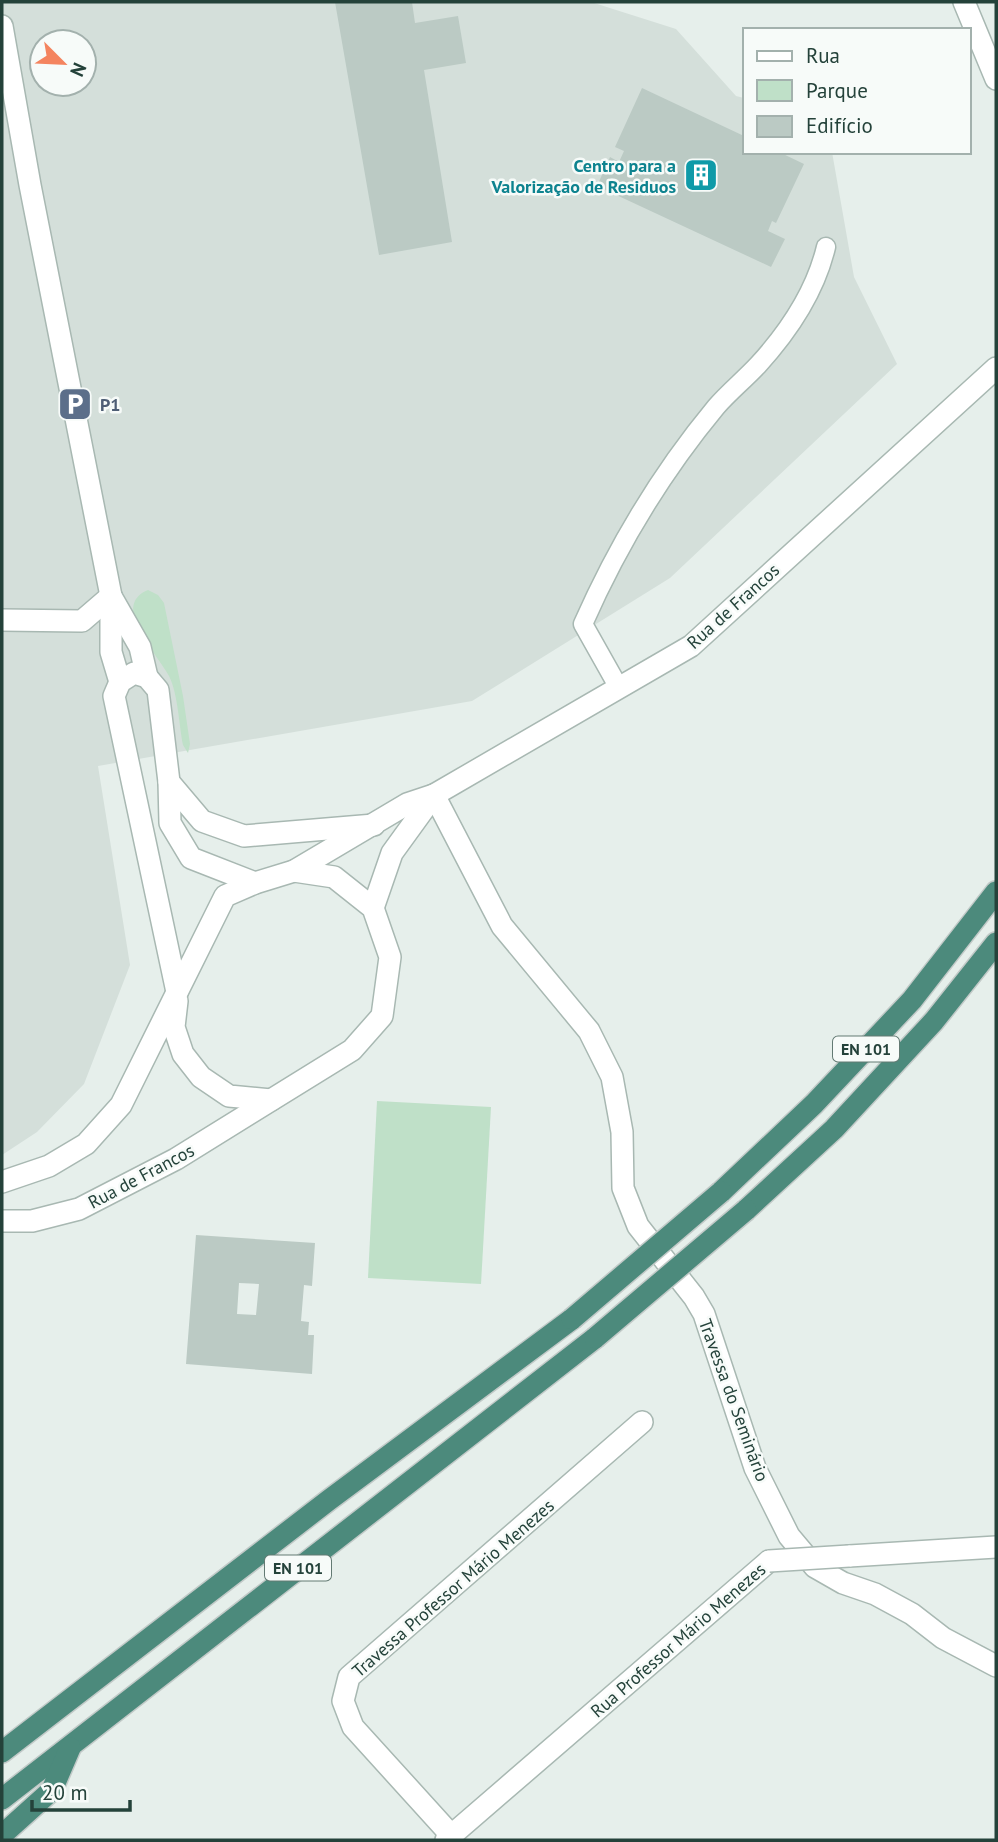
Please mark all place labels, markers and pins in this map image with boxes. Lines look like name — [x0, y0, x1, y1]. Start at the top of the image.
place label: Centro para a Valorização de Residuos — [490, 154, 676, 198]
building icon: Centro para a Valorização de Residuos — [682, 156, 720, 194]
parking icon: P1 — [56, 385, 94, 423]
place label: P1 — [100, 393, 121, 416]

